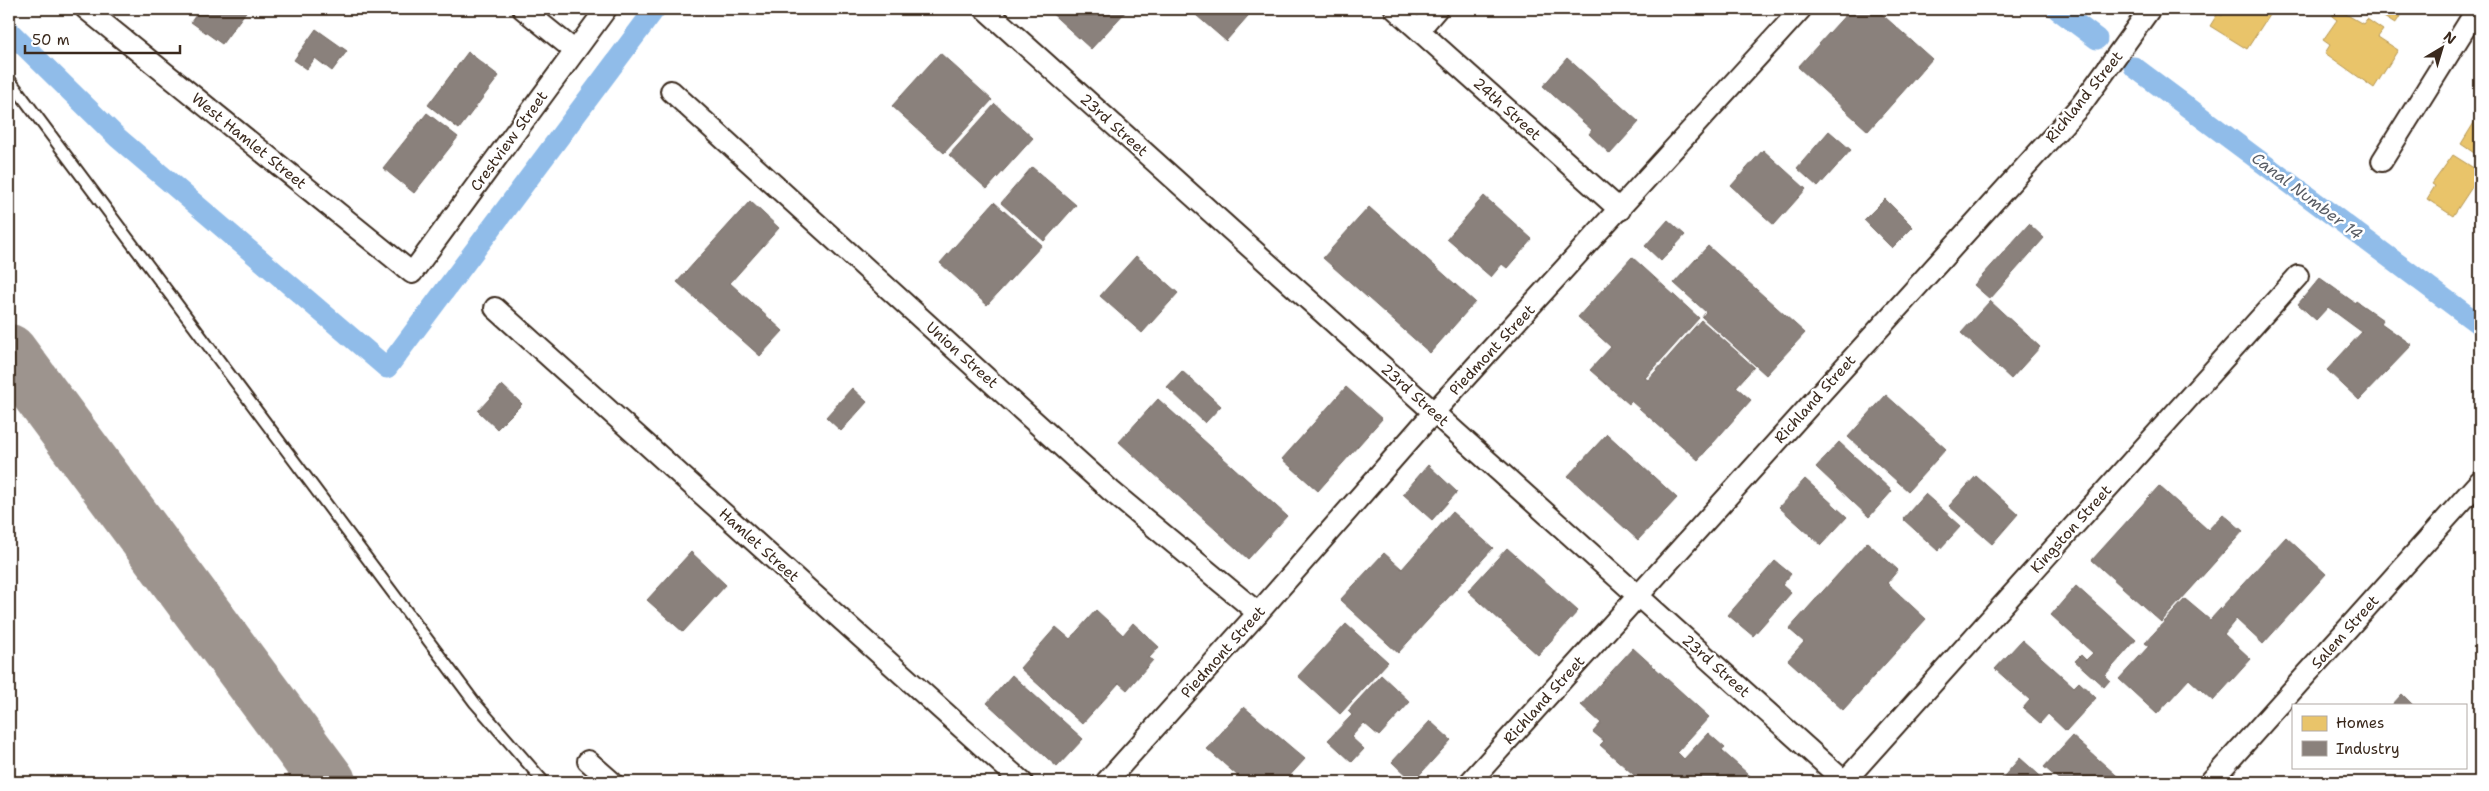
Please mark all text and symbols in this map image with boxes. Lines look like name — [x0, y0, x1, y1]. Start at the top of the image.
scale bar — [25, 22, 180, 54]
north arrow — [2416, 22, 2466, 72]
text: N — [2440, 27, 2460, 48]
text: 50 m — [32, 30, 70, 50]
street label: Richland Street — [2041, 47, 2127, 147]
street label: 24th Street — [1469, 73, 1545, 145]
street label: Crestview Street — [466, 87, 552, 195]
street label: West Hamlet Street — [187, 88, 311, 194]
street label: 23rd Street — [1076, 89, 1152, 161]
water label: Canal Number 14 — [2247, 147, 2367, 245]
street label: Piedmont Street — [1445, 300, 1539, 400]
street label: Union Street — [922, 317, 1002, 393]
street label: Richland Street — [1770, 351, 1860, 447]
street label: 23rd Street — [1377, 359, 1453, 431]
street label: Kingston Street — [2026, 481, 2116, 577]
street label: Hamlet Street — [715, 504, 803, 586]
street label: Salem Street — [2307, 591, 2383, 673]
street label: Piedmont Street — [1176, 602, 1270, 702]
street label: 23rd Street — [1678, 630, 1754, 702]
street label: Richland Street — [1499, 652, 1589, 748]
legend — [2292, 704, 2466, 768]
text: Homes — [2336, 713, 2384, 733]
text: Industry — [2336, 739, 2400, 759]

